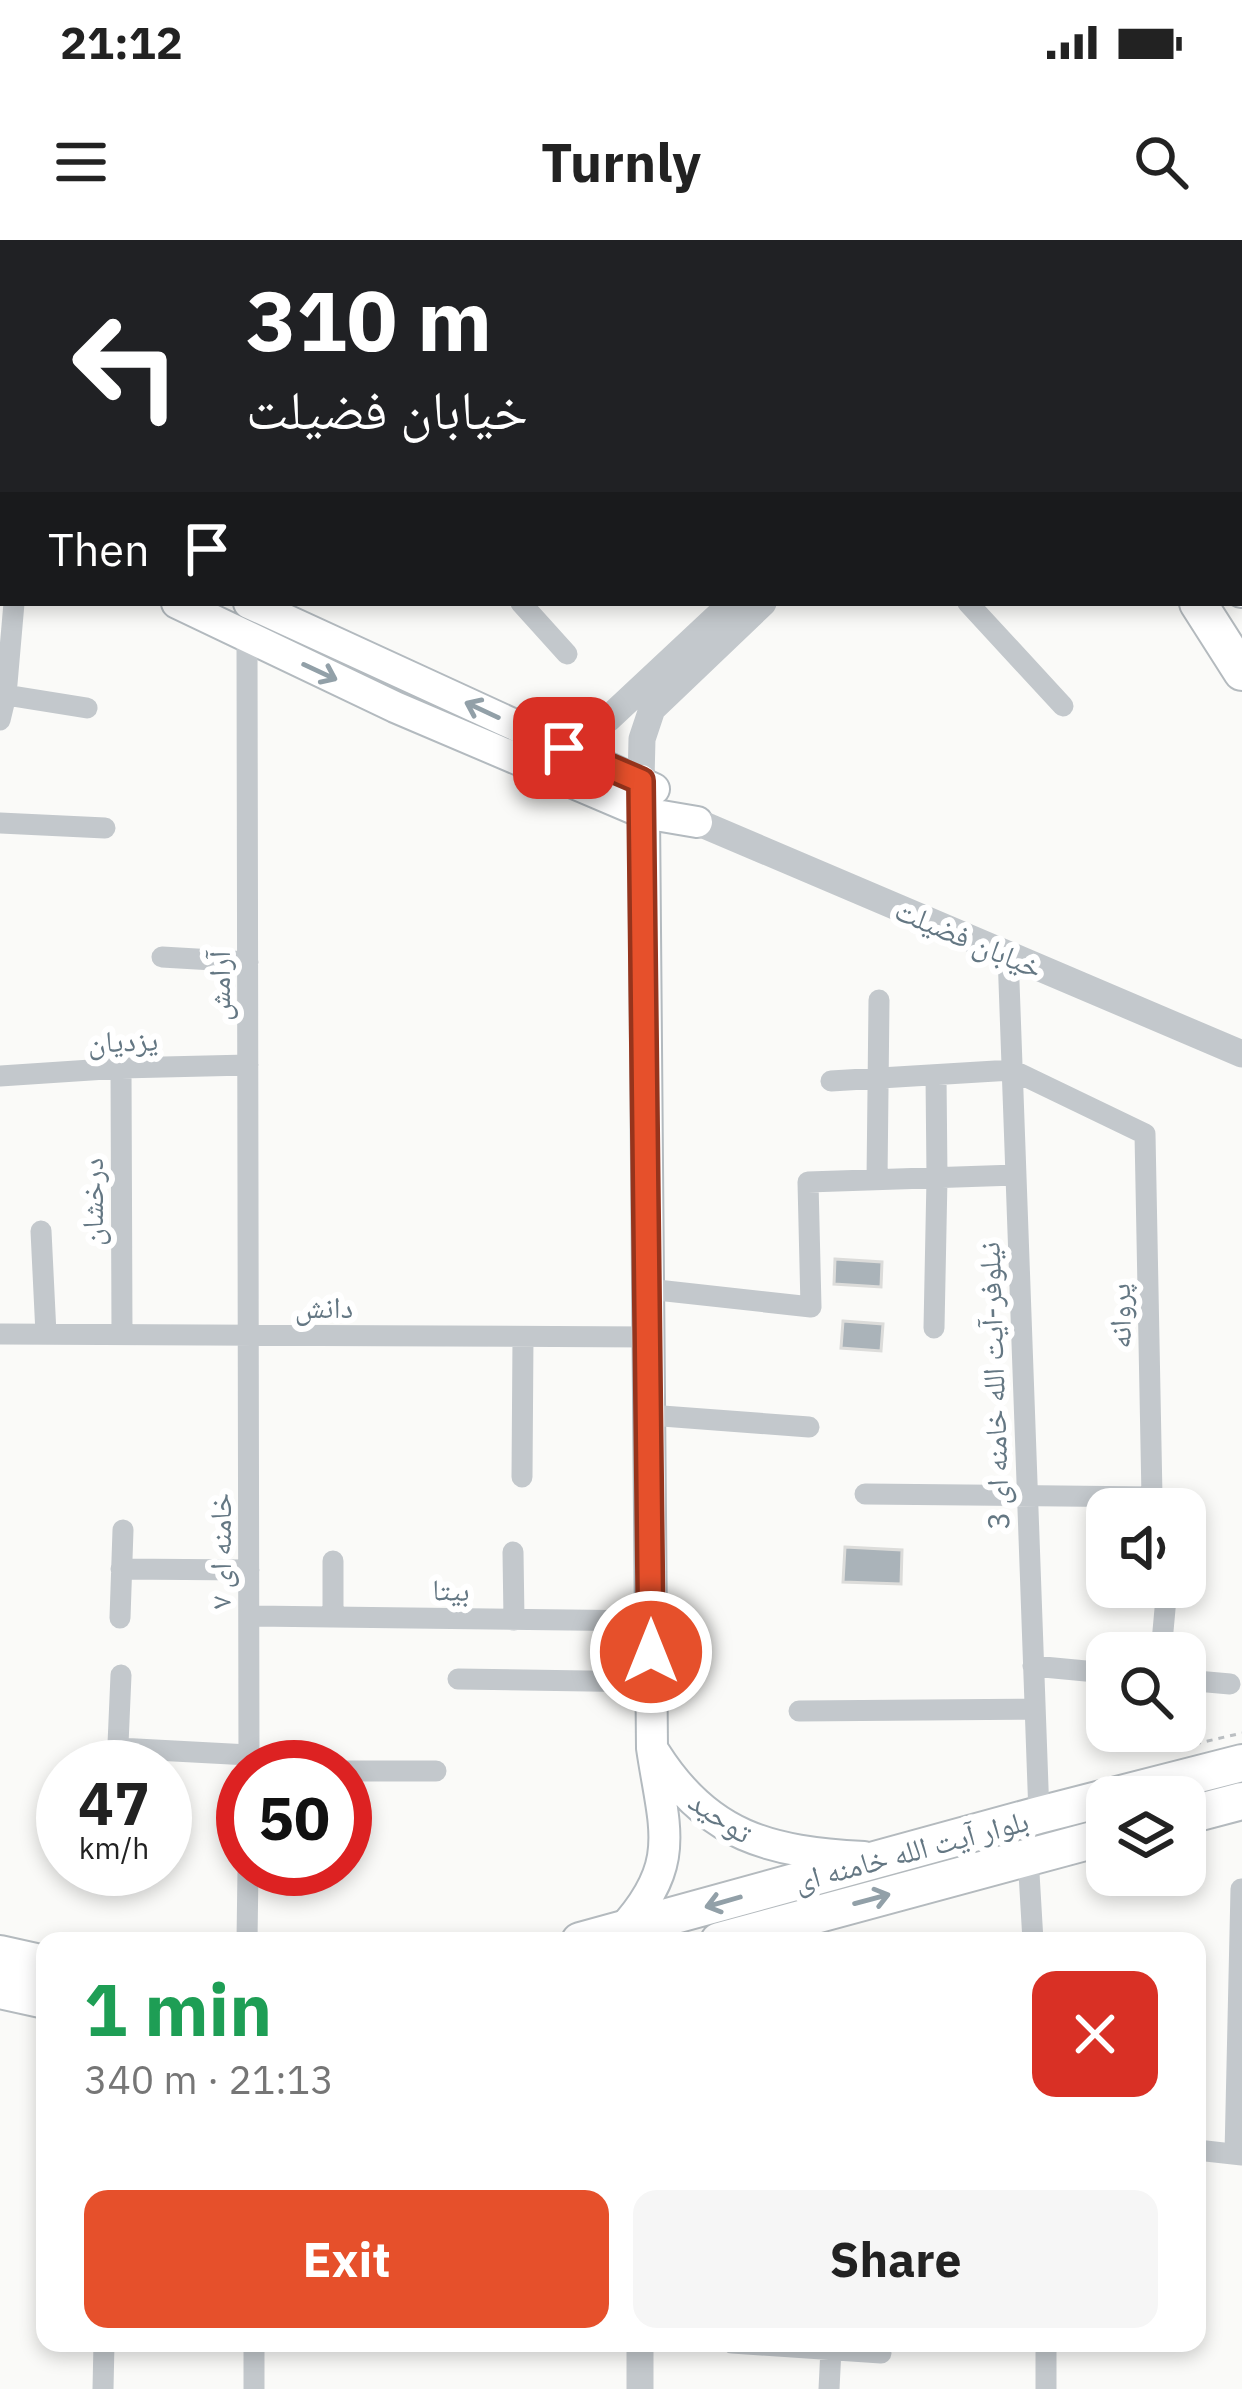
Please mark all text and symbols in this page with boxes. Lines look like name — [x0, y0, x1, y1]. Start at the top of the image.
text: 21:12 — [60, 13, 183, 71]
text: Turnly — [541, 127, 701, 197]
icon: menu — [48, 129, 114, 195]
icon: search — [1128, 129, 1194, 195]
text: 310 m — [246, 265, 492, 374]
icon: left — [48, 288, 204, 444]
text: خیابان فضیلت — [246, 374, 528, 444]
icon: arrive — [174, 516, 240, 582]
text: Then — [48, 520, 150, 578]
one-way arrow — [301, 662, 337, 684]
pin — [513, 697, 615, 799]
one-way arrow — [465, 698, 501, 720]
icon: arrive — [531, 715, 597, 781]
street label: خیابان فضیلت — [889, 889, 1049, 987]
street label: آرامش — [199, 950, 238, 1021]
street label: یزدیان — [87, 1019, 159, 1061]
street label: درخشان — [72, 1158, 111, 1246]
street label: نیلوفر-آیت الله خامنه ای 3 — [968, 1241, 1018, 1531]
street label: پروانه — [1099, 1283, 1139, 1349]
street label: دانش — [295, 1287, 353, 1326]
map controls — [1086, 1488, 1206, 1896]
button: sound — [1086, 1488, 1206, 1608]
street label: خامنه ای ۷ — [200, 1493, 239, 1609]
street label: بیتا — [432, 1569, 470, 1609]
position arrow — [588, 1589, 714, 1715]
button: search — [1086, 1632, 1206, 1752]
speed limit sign: 50 — [216, 1740, 372, 1896]
text: 47 — [78, 1763, 150, 1842]
button: layers — [1086, 1776, 1206, 1896]
street label: توحید — [682, 1781, 760, 1851]
street label: بلوار آیت الله خامنه ای — [789, 1800, 1033, 1900]
text: km/h — [79, 1828, 149, 1867]
one-way arrow — [852, 1886, 890, 1908]
one-way arrow — [705, 1893, 743, 1915]
text: 1 min — [84, 1962, 272, 2056]
button: close — [1032, 1971, 1158, 2097]
text: 340 m · 21:13 — [84, 2054, 334, 2105]
button: Exit — [84, 2190, 609, 2328]
button: Share — [633, 2190, 1158, 2328]

